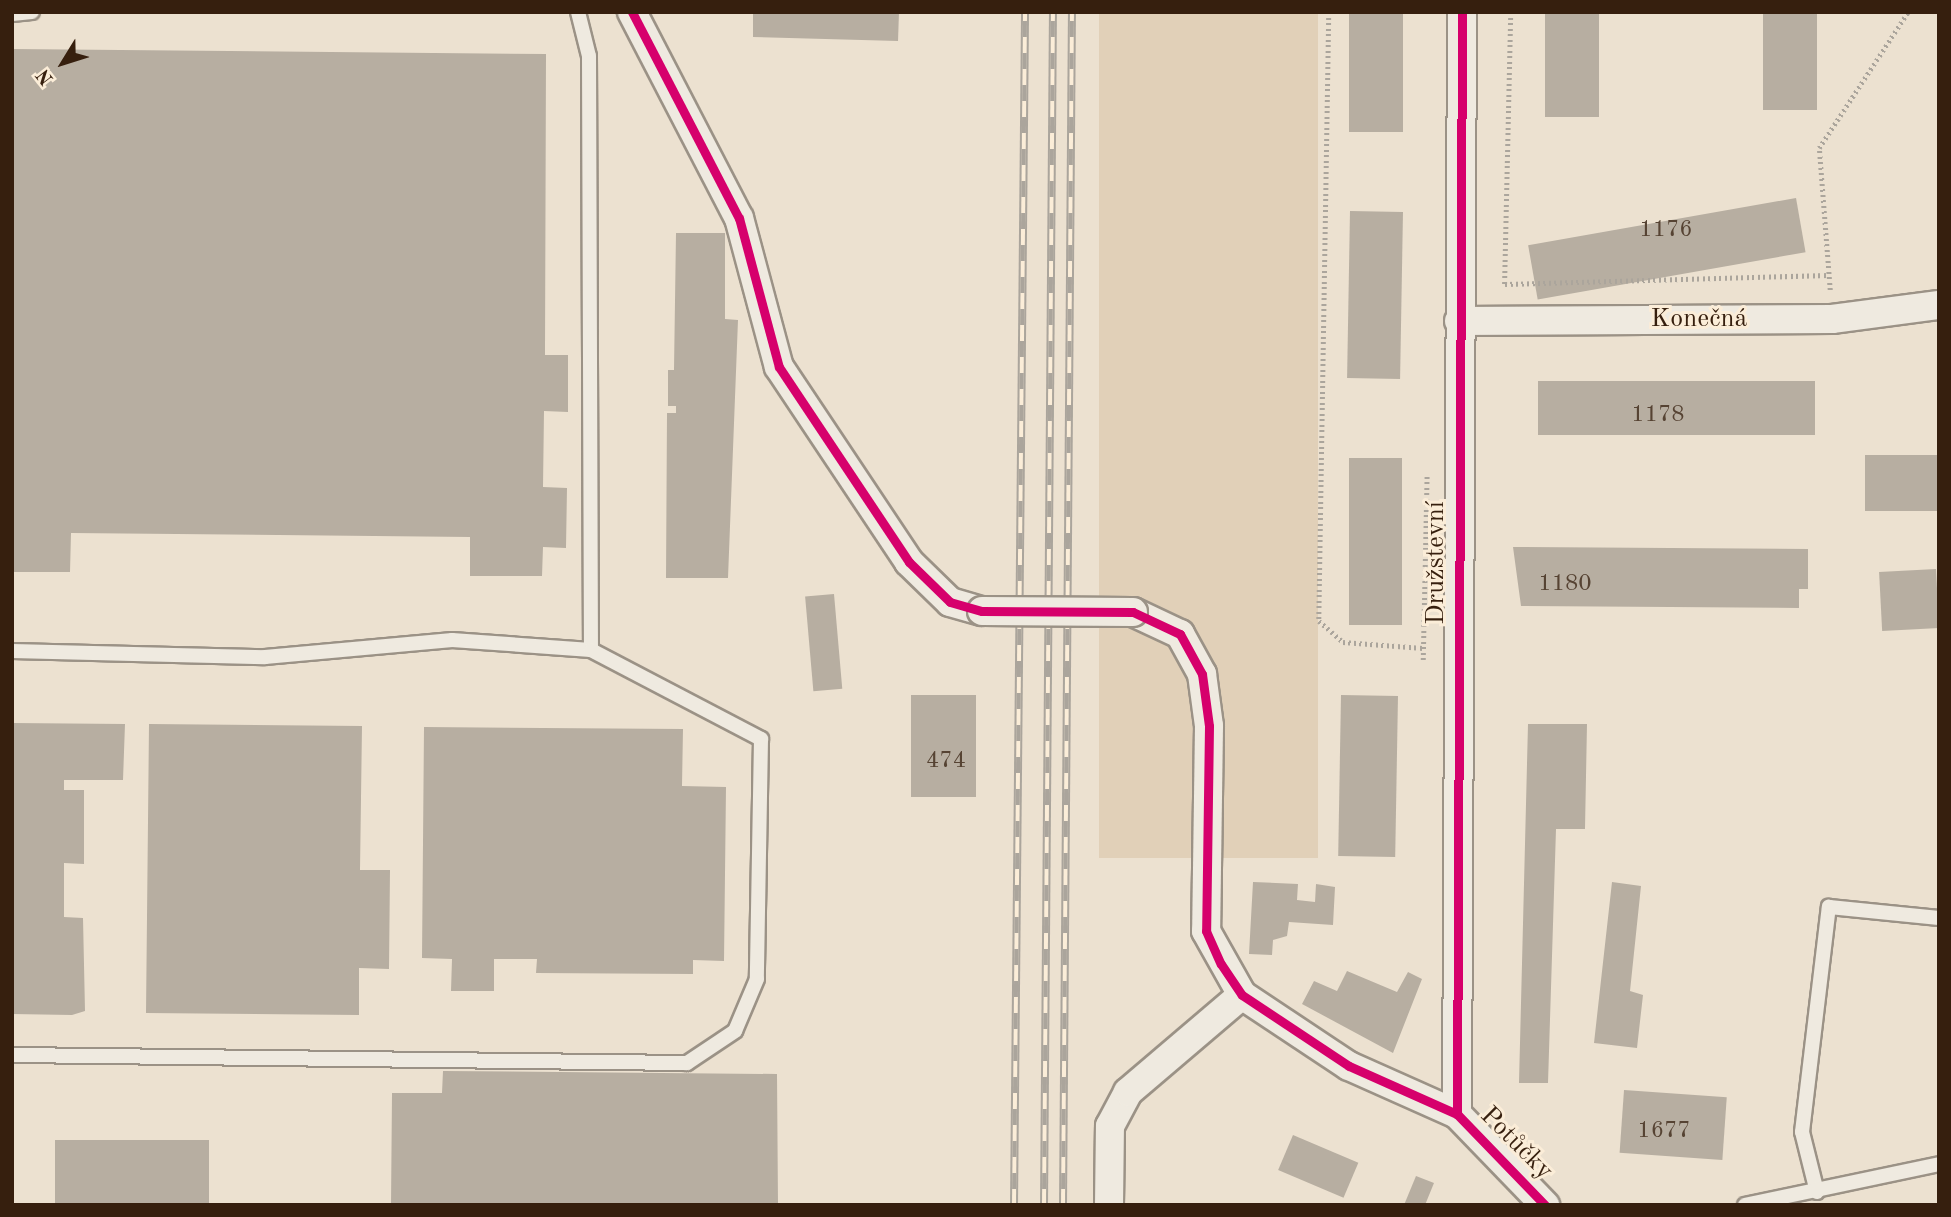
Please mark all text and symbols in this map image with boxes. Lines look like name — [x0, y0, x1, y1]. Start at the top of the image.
north arrow — [28, 28, 98, 98]
text: N — [34, 65, 58, 88]
house number: 1176 — [1639, 216, 1693, 244]
street label: Konečná — [1651, 304, 1747, 336]
house number: 1178 — [1631, 401, 1685, 429]
street label: Družstevní — [1421, 501, 1453, 625]
house number: 1180 — [1538, 570, 1592, 598]
house number: 474 — [926, 747, 966, 775]
street label: Potůčky — [1473, 1101, 1559, 1187]
house number: 1677 — [1637, 1117, 1691, 1145]

